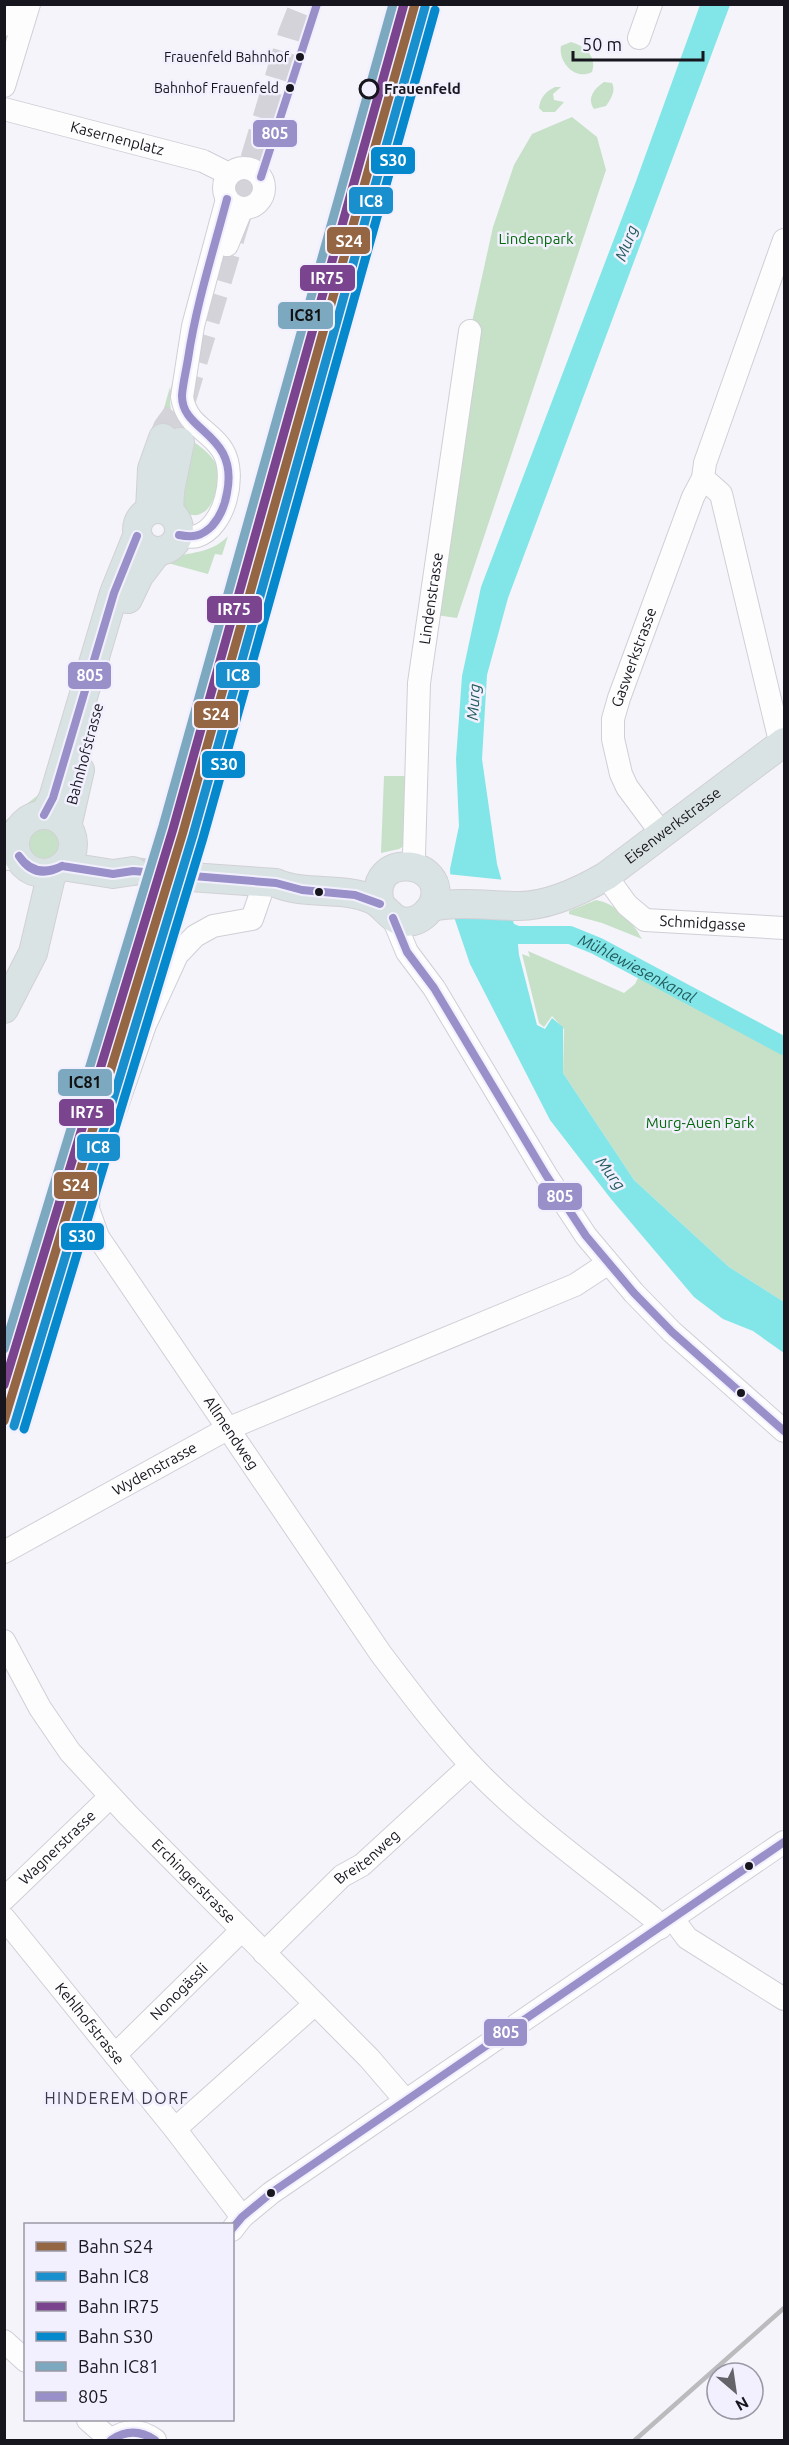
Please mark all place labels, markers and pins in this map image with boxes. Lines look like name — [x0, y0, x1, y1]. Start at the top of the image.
place label: Frauenfeld Bahnhof — [164, 49, 290, 65]
marker: Frauenfeld Bahnhof — [294, 51, 306, 63]
marker: Frauenfeld — [359, 79, 379, 99]
place label: Bahnhof Frauenfeld — [154, 80, 279, 96]
place label: Frauenfeld — [384, 80, 461, 97]
marker: Bahnhof Frauenfeld — [284, 82, 296, 94]
unlabelled marker — [313, 886, 325, 898]
unlabelled marker — [735, 1387, 747, 1399]
unlabelled marker — [743, 1860, 755, 1872]
unlabelled marker — [265, 2187, 277, 2199]

